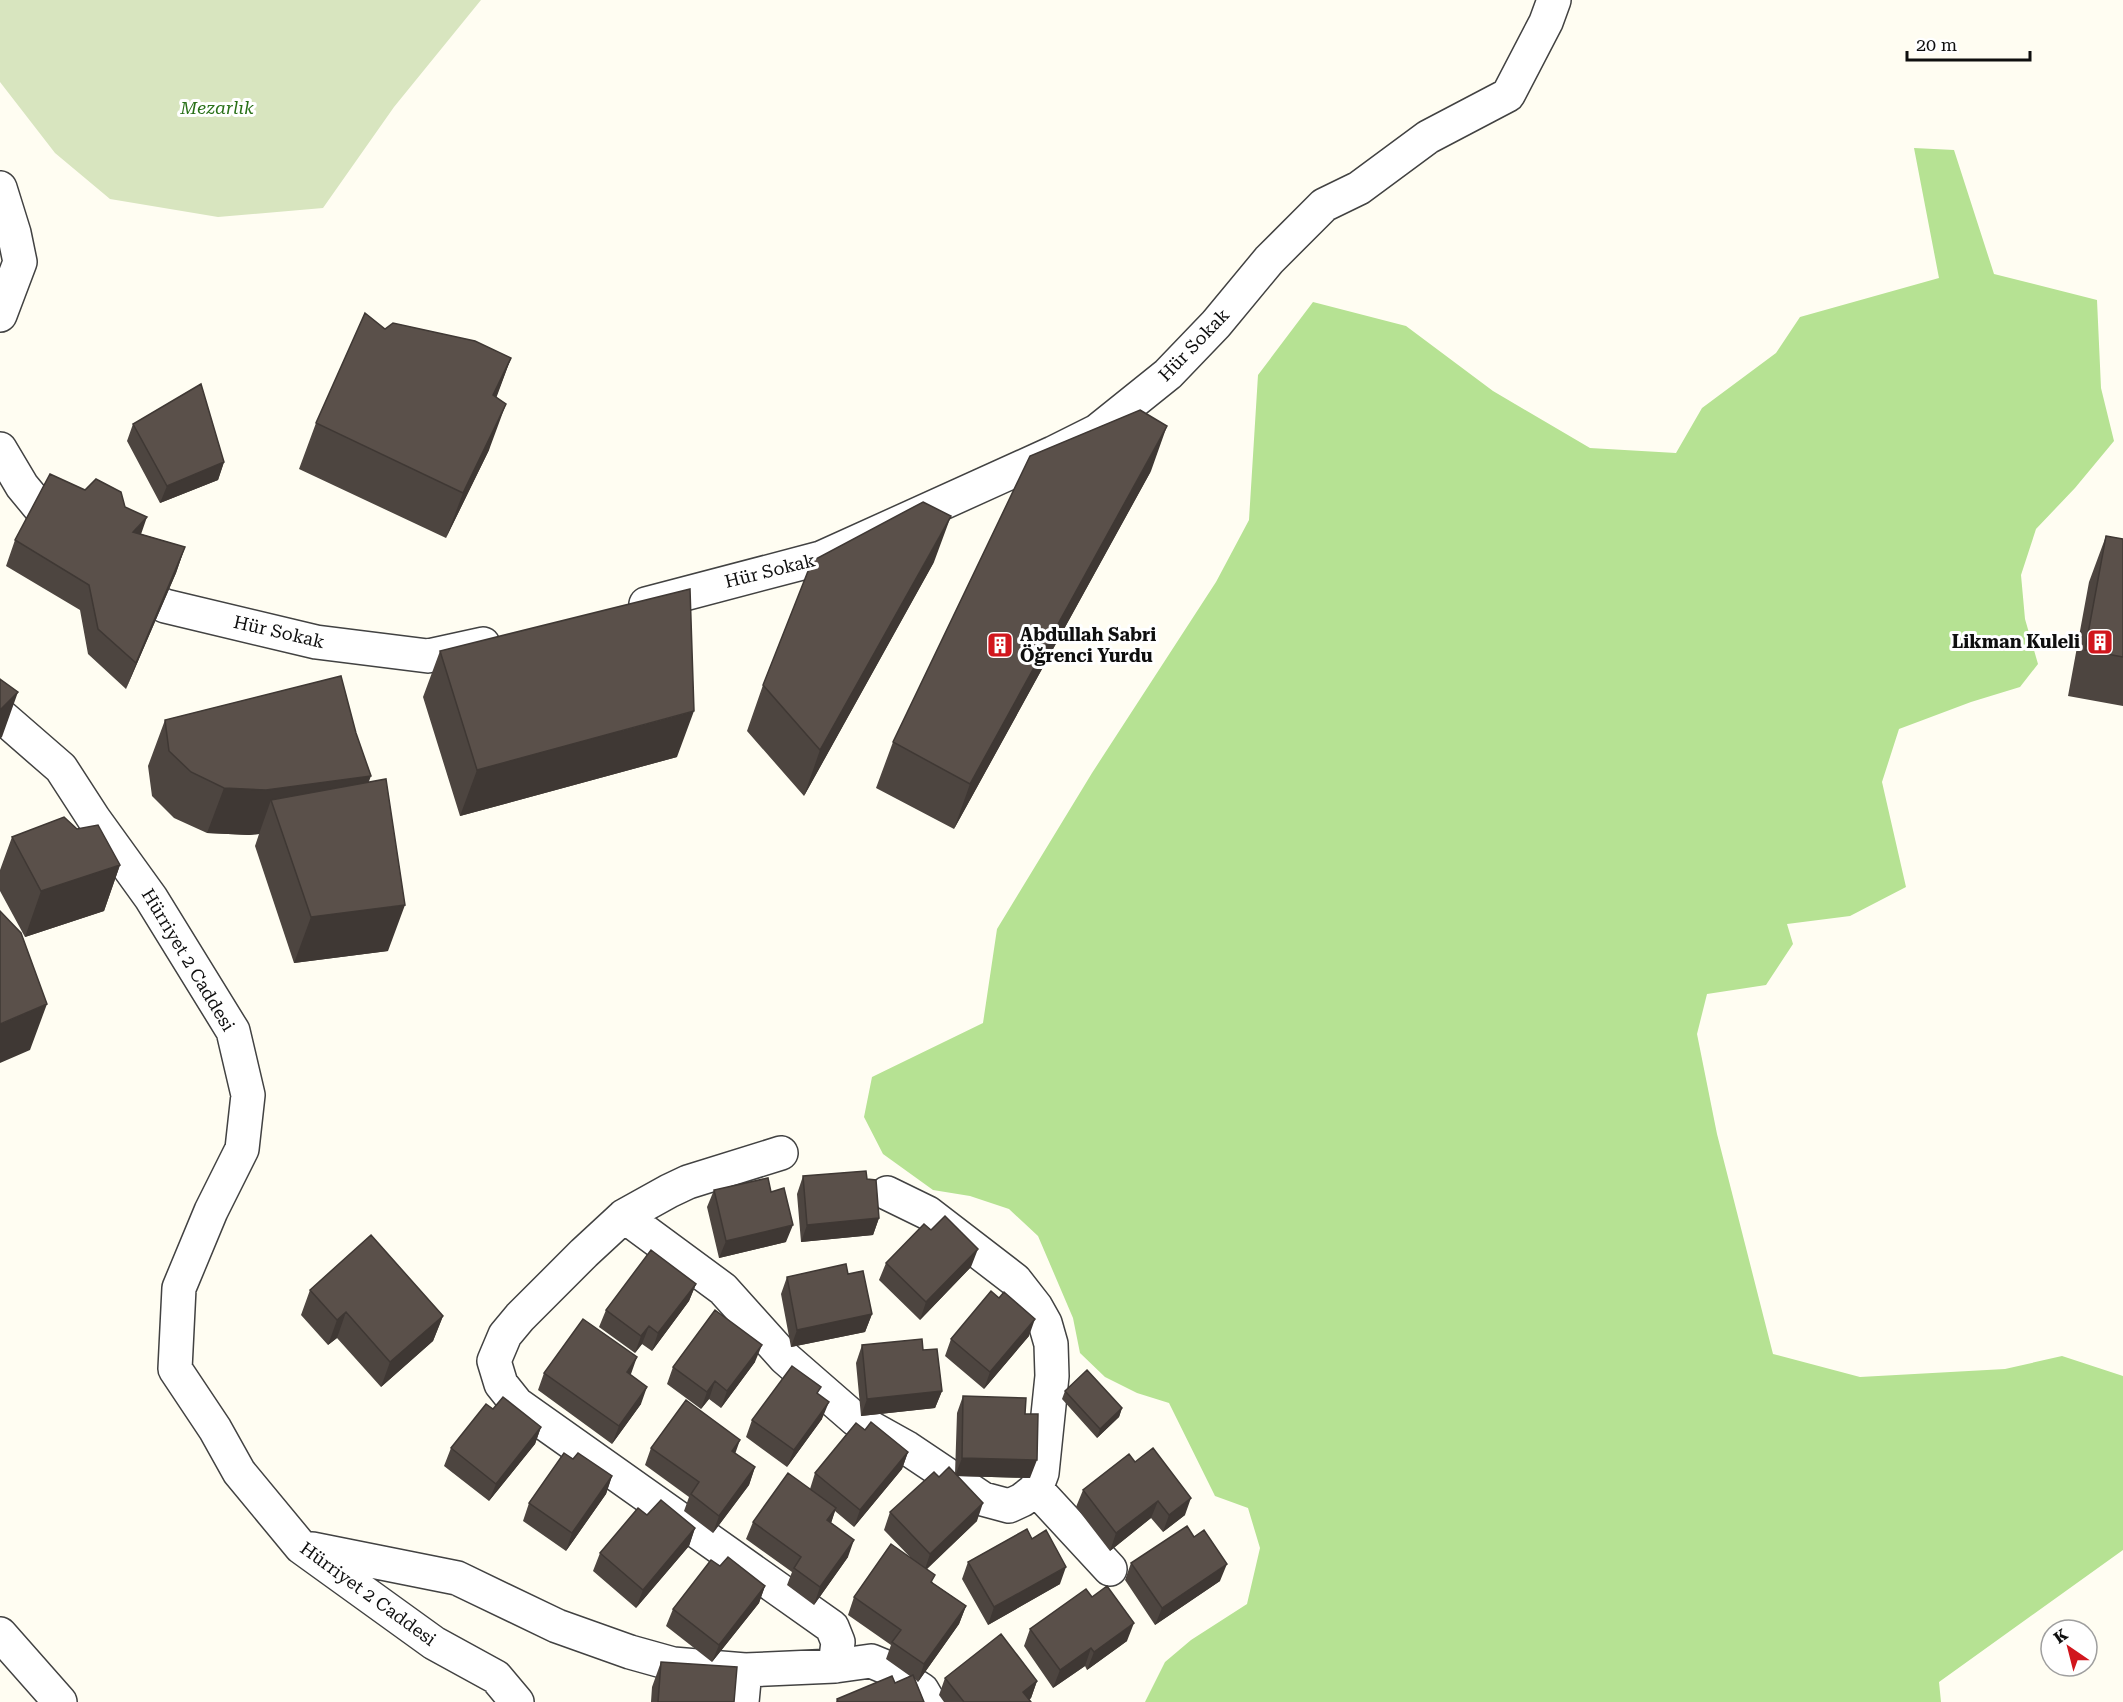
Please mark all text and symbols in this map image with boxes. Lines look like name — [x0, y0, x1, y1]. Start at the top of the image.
scale bar — [1907, 24, 2030, 62]
text: 20 m — [1916, 34, 1957, 55]
park label: Mezarlık — [179, 97, 254, 118]
street label: Hür Sokak — [1154, 304, 1233, 385]
street label: Hür Sokak — [722, 549, 817, 592]
street label: Hür Sokak — [232, 611, 327, 652]
place label: Abdullah Sabri Öğrenci Yurdu — [1020, 624, 1156, 666]
building icon: Likman Kuleli — [2085, 627, 2115, 657]
building icon: Abdullah Sabri Öğrenci Yurdu — [985, 630, 1015, 660]
place label: Likman Kuleli — [1952, 631, 2080, 652]
street label: Hürriyet 2 Caddesi — [138, 885, 239, 1035]
street label: Hürriyet 2 Caddesi — [296, 1537, 440, 1650]
north arrow — [2039, 1618, 2099, 1678]
text: K — [2050, 1624, 2072, 1648]

